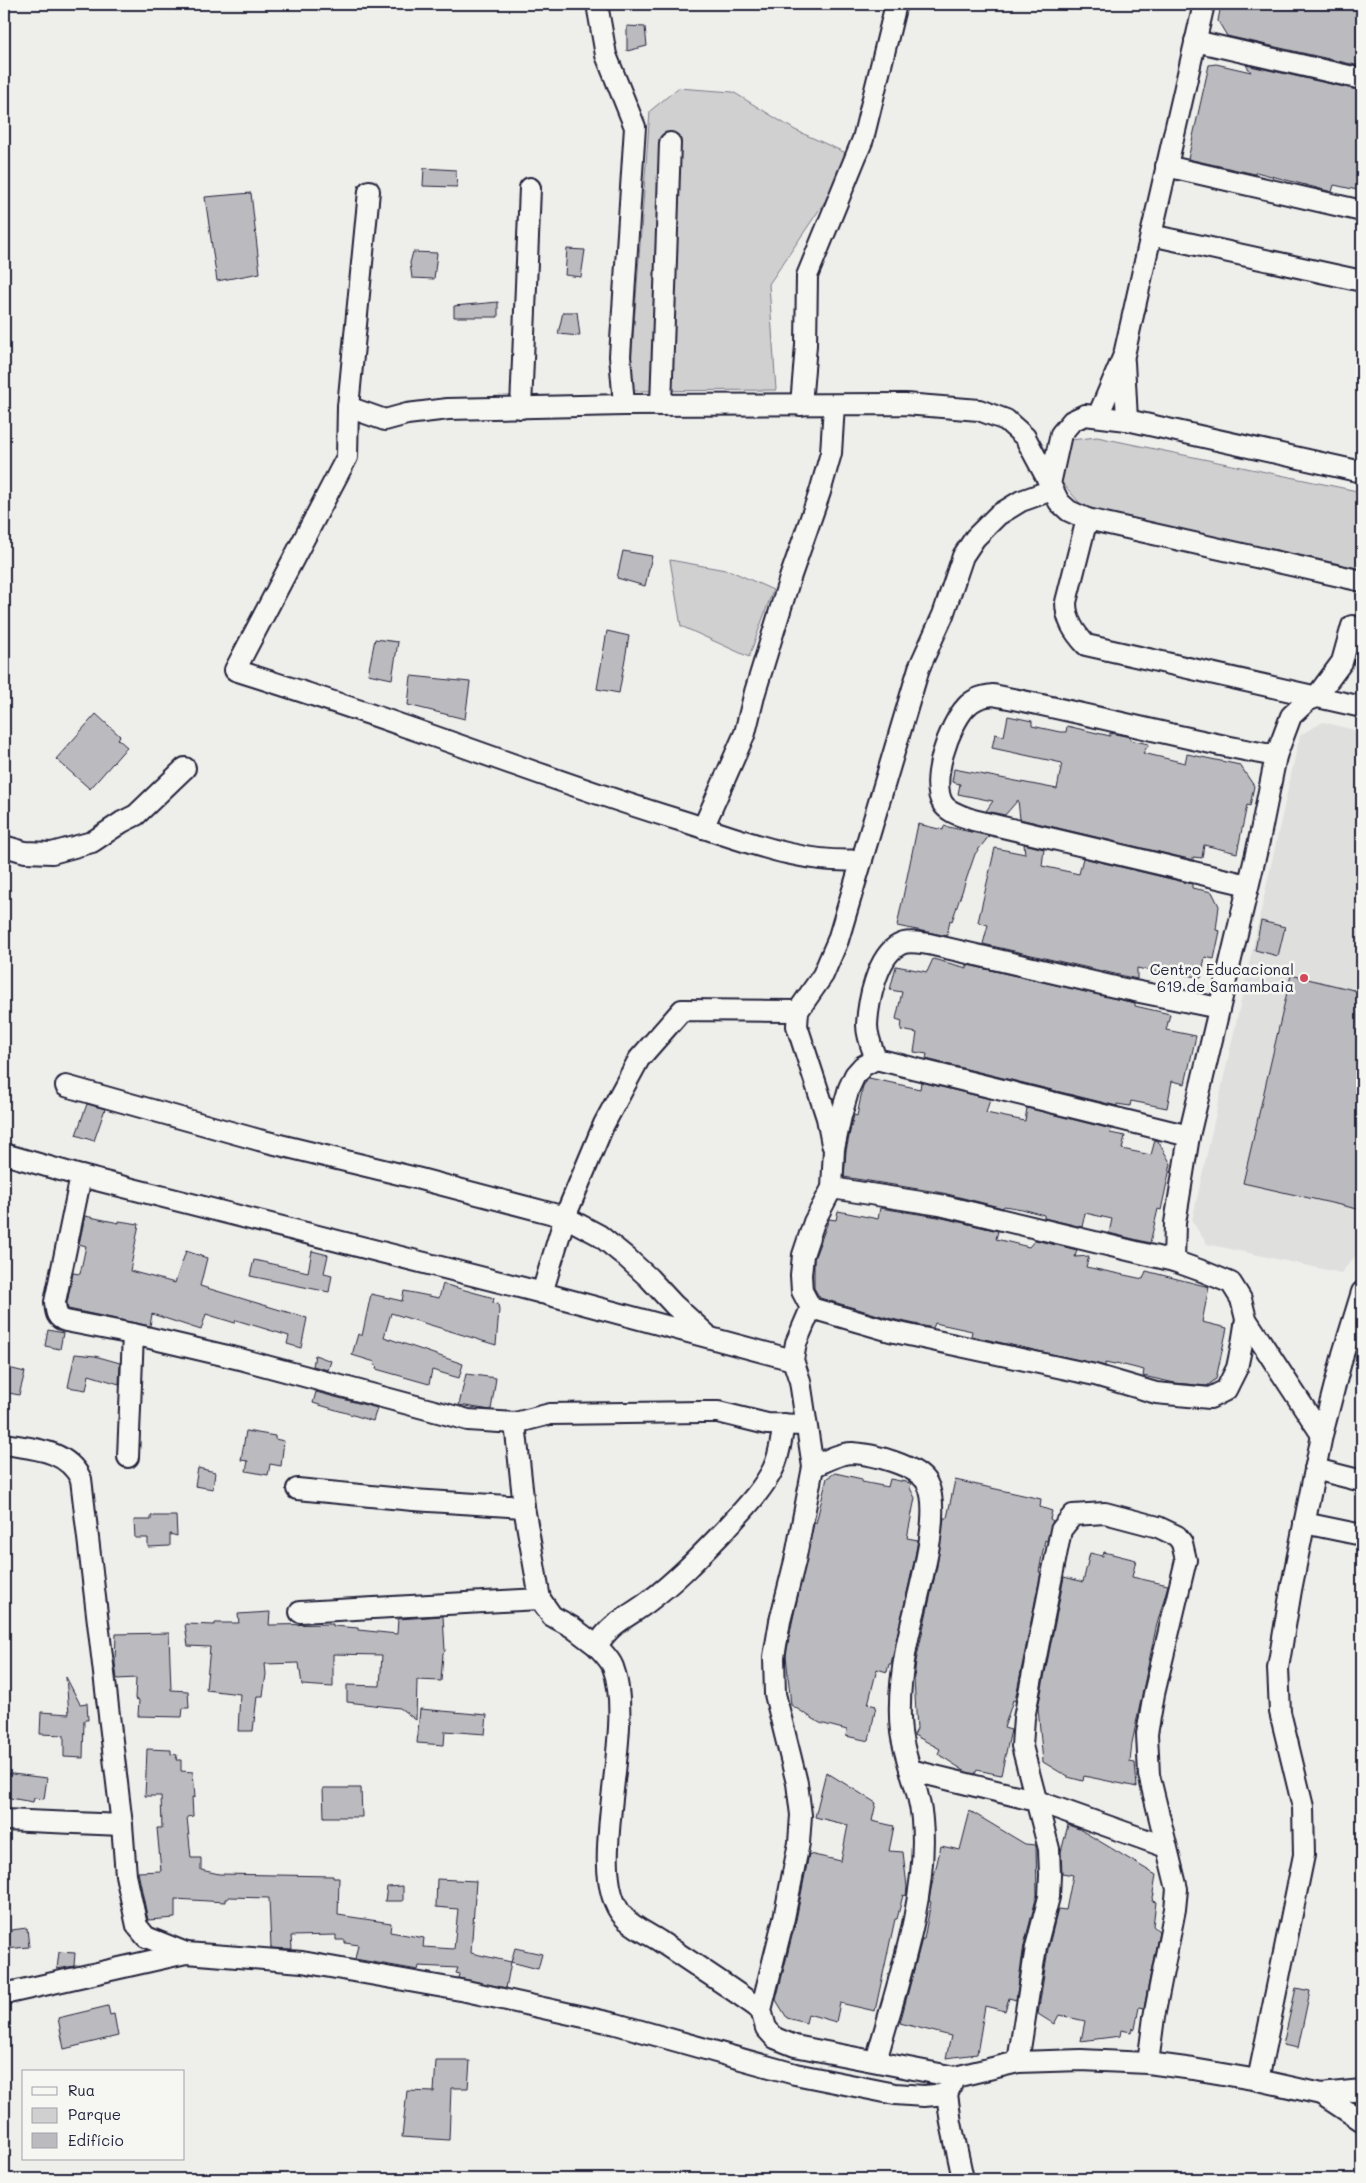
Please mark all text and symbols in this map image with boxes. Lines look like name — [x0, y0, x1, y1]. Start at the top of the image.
place label: Centro Educacional 619 de Samambaia — [1150, 959, 1294, 996]
marker: Centro Educacional 619 de Samambaia — [1298, 972, 1310, 984]
legend — [22, 2070, 185, 2160]
text: Rua — [68, 2080, 95, 2100]
text: Parque — [68, 2104, 121, 2124]
text: Edifício — [68, 2130, 124, 2150]

